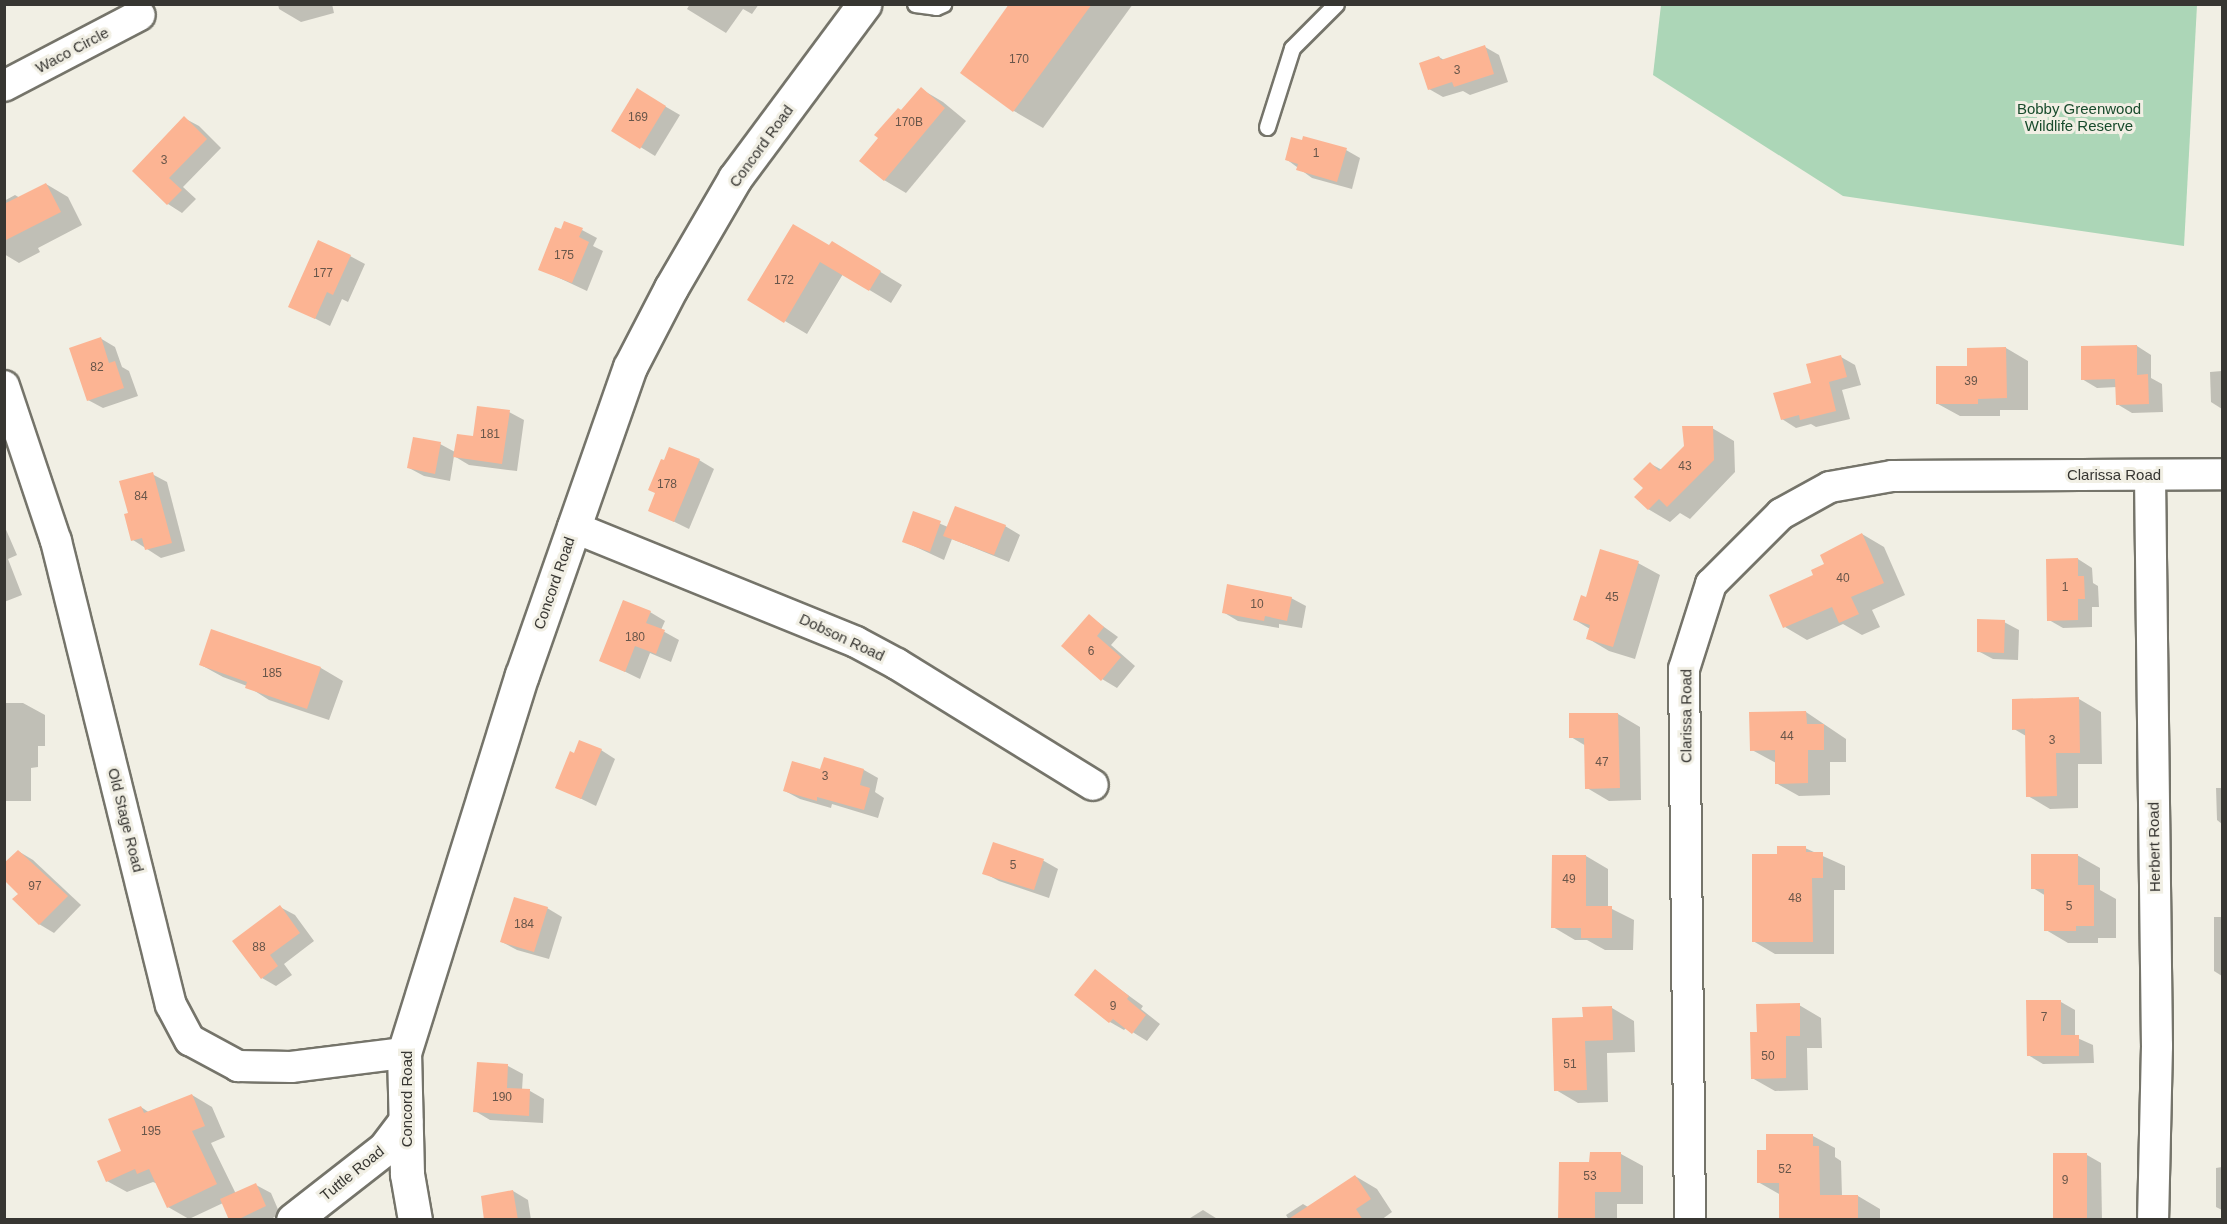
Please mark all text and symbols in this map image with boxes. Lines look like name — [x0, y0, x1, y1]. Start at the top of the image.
street label: Waco Circle — [32, 23, 112, 77]
house number: 170 — [1009, 53, 1029, 67]
house number: 3 — [1454, 64, 1460, 78]
park label: Bobby Greenwood Wildlife Reserve — [2017, 99, 2141, 134]
street label: Concord Road — [725, 102, 797, 190]
house number: 169 — [628, 111, 648, 125]
house number: 170B — [895, 116, 923, 130]
house number: 1 — [1313, 147, 1319, 161]
house number: 3 — [161, 154, 167, 168]
house number: 175 — [554, 249, 574, 263]
house number: 177 — [313, 267, 333, 281]
house number: 172 — [774, 274, 794, 288]
house number: 82 — [90, 361, 104, 375]
house number: 39 — [1964, 375, 1978, 389]
house number: 181 — [480, 428, 500, 442]
house number: 43 — [1678, 460, 1692, 474]
street label: Clarissa Road — [2067, 466, 2161, 484]
house number: 178 — [657, 478, 677, 492]
house number: 84 — [134, 490, 148, 504]
street label: Concord Road — [530, 534, 578, 632]
house number: 40 — [1836, 572, 1850, 586]
house number: 1 — [2062, 581, 2068, 595]
house number: 45 — [1605, 591, 1619, 605]
house number: 10 — [1250, 598, 1264, 612]
street label: Dobson Road — [797, 609, 887, 665]
house number: 180 — [625, 631, 645, 645]
house number: 6 — [1088, 645, 1094, 659]
house number: 185 — [262, 667, 282, 681]
street label: Clarissa Road — [1677, 669, 1695, 763]
house number: 44 — [1780, 730, 1794, 744]
house number: 3 — [2049, 734, 2055, 748]
house number: 47 — [1595, 756, 1609, 770]
street label: Old Stage Road — [104, 766, 148, 874]
house number: 3 — [822, 770, 828, 784]
street label: Herbert Road — [2144, 802, 2164, 892]
house number: 5 — [1010, 859, 1016, 873]
house number: 49 — [1562, 873, 1576, 887]
house number: 97 — [28, 880, 42, 894]
house number: 48 — [1788, 892, 1802, 906]
house number: 5 — [2066, 900, 2072, 914]
house number: 184 — [514, 918, 534, 932]
house number: 88 — [252, 941, 266, 955]
house number: 9 — [1110, 1000, 1116, 1014]
house number: 7 — [2041, 1011, 2047, 1025]
house number: 50 — [1761, 1050, 1775, 1064]
street label: Concord Road — [398, 1051, 416, 1147]
house number: 51 — [1563, 1058, 1577, 1072]
house number: 190 — [492, 1091, 512, 1105]
house number: 195 — [141, 1125, 161, 1139]
street label: Tuttle Road — [316, 1142, 388, 1204]
house number: 52 — [1778, 1163, 1792, 1177]
house number: 53 — [1583, 1170, 1597, 1184]
house number: 9 — [2062, 1174, 2068, 1188]

